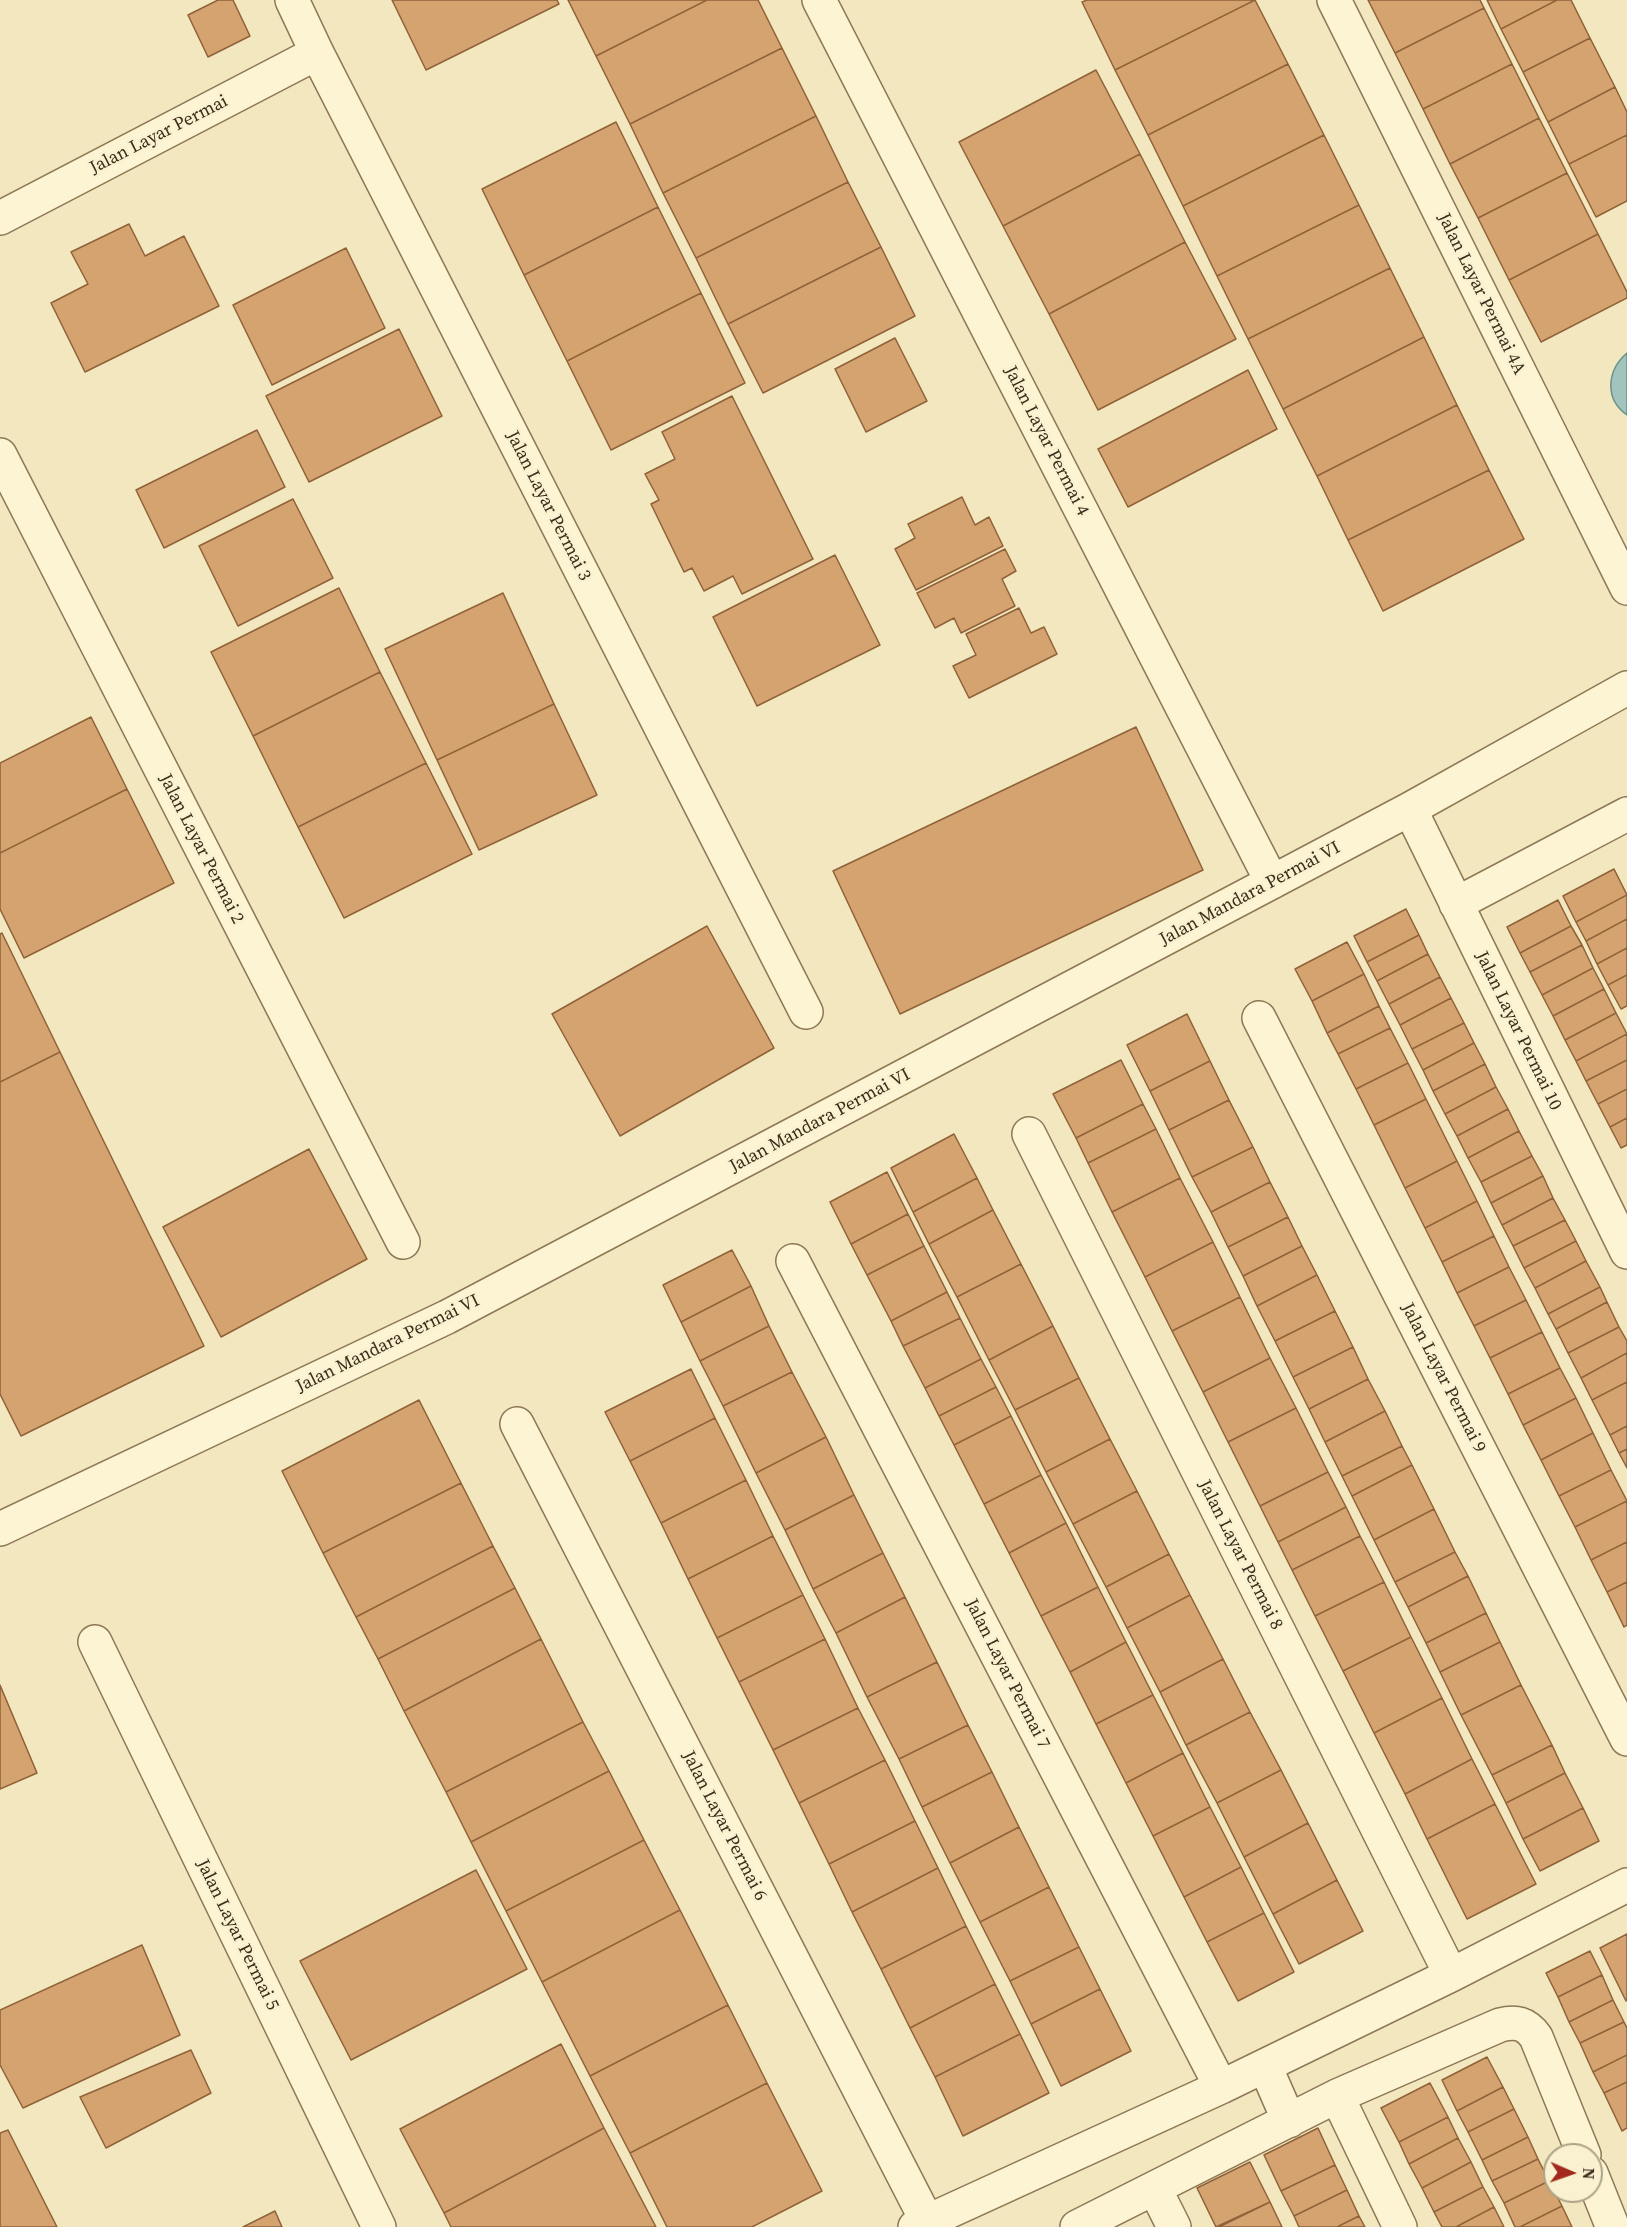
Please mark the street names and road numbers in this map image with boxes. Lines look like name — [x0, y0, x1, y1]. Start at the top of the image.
street label: Jalan Layar Permai — [86, 91, 232, 179]
street label: Jalan Layar Permai 4A — [1432, 210, 1530, 378]
street label: Jalan Layar Permai 4 — [999, 362, 1093, 520]
street label: Jalan Layar Permai 3 — [501, 427, 595, 585]
street label: Jalan Layar Permai 2 — [154, 770, 248, 928]
street label: Jalan Mandara Permai VI — [1156, 837, 1344, 951]
street label: Jalan Layar Permai 10 — [1470, 948, 1566, 1114]
street label: Jalan Mandara Permai VI — [726, 1064, 914, 1178]
street label: Jalan Mandara Permai VI — [293, 1290, 483, 1398]
street label: Jalan Layar Permai 9 — [1396, 1299, 1490, 1457]
street label: Jalan Layar Permai 8 — [1193, 1476, 1287, 1634]
street label: Jalan Layar Permai 7 — [960, 1595, 1054, 1753]
street label: Jalan Layar Permai 6 — [677, 1747, 771, 1905]
street label: Jalan Layar Permai 5 — [191, 1856, 283, 2014]

